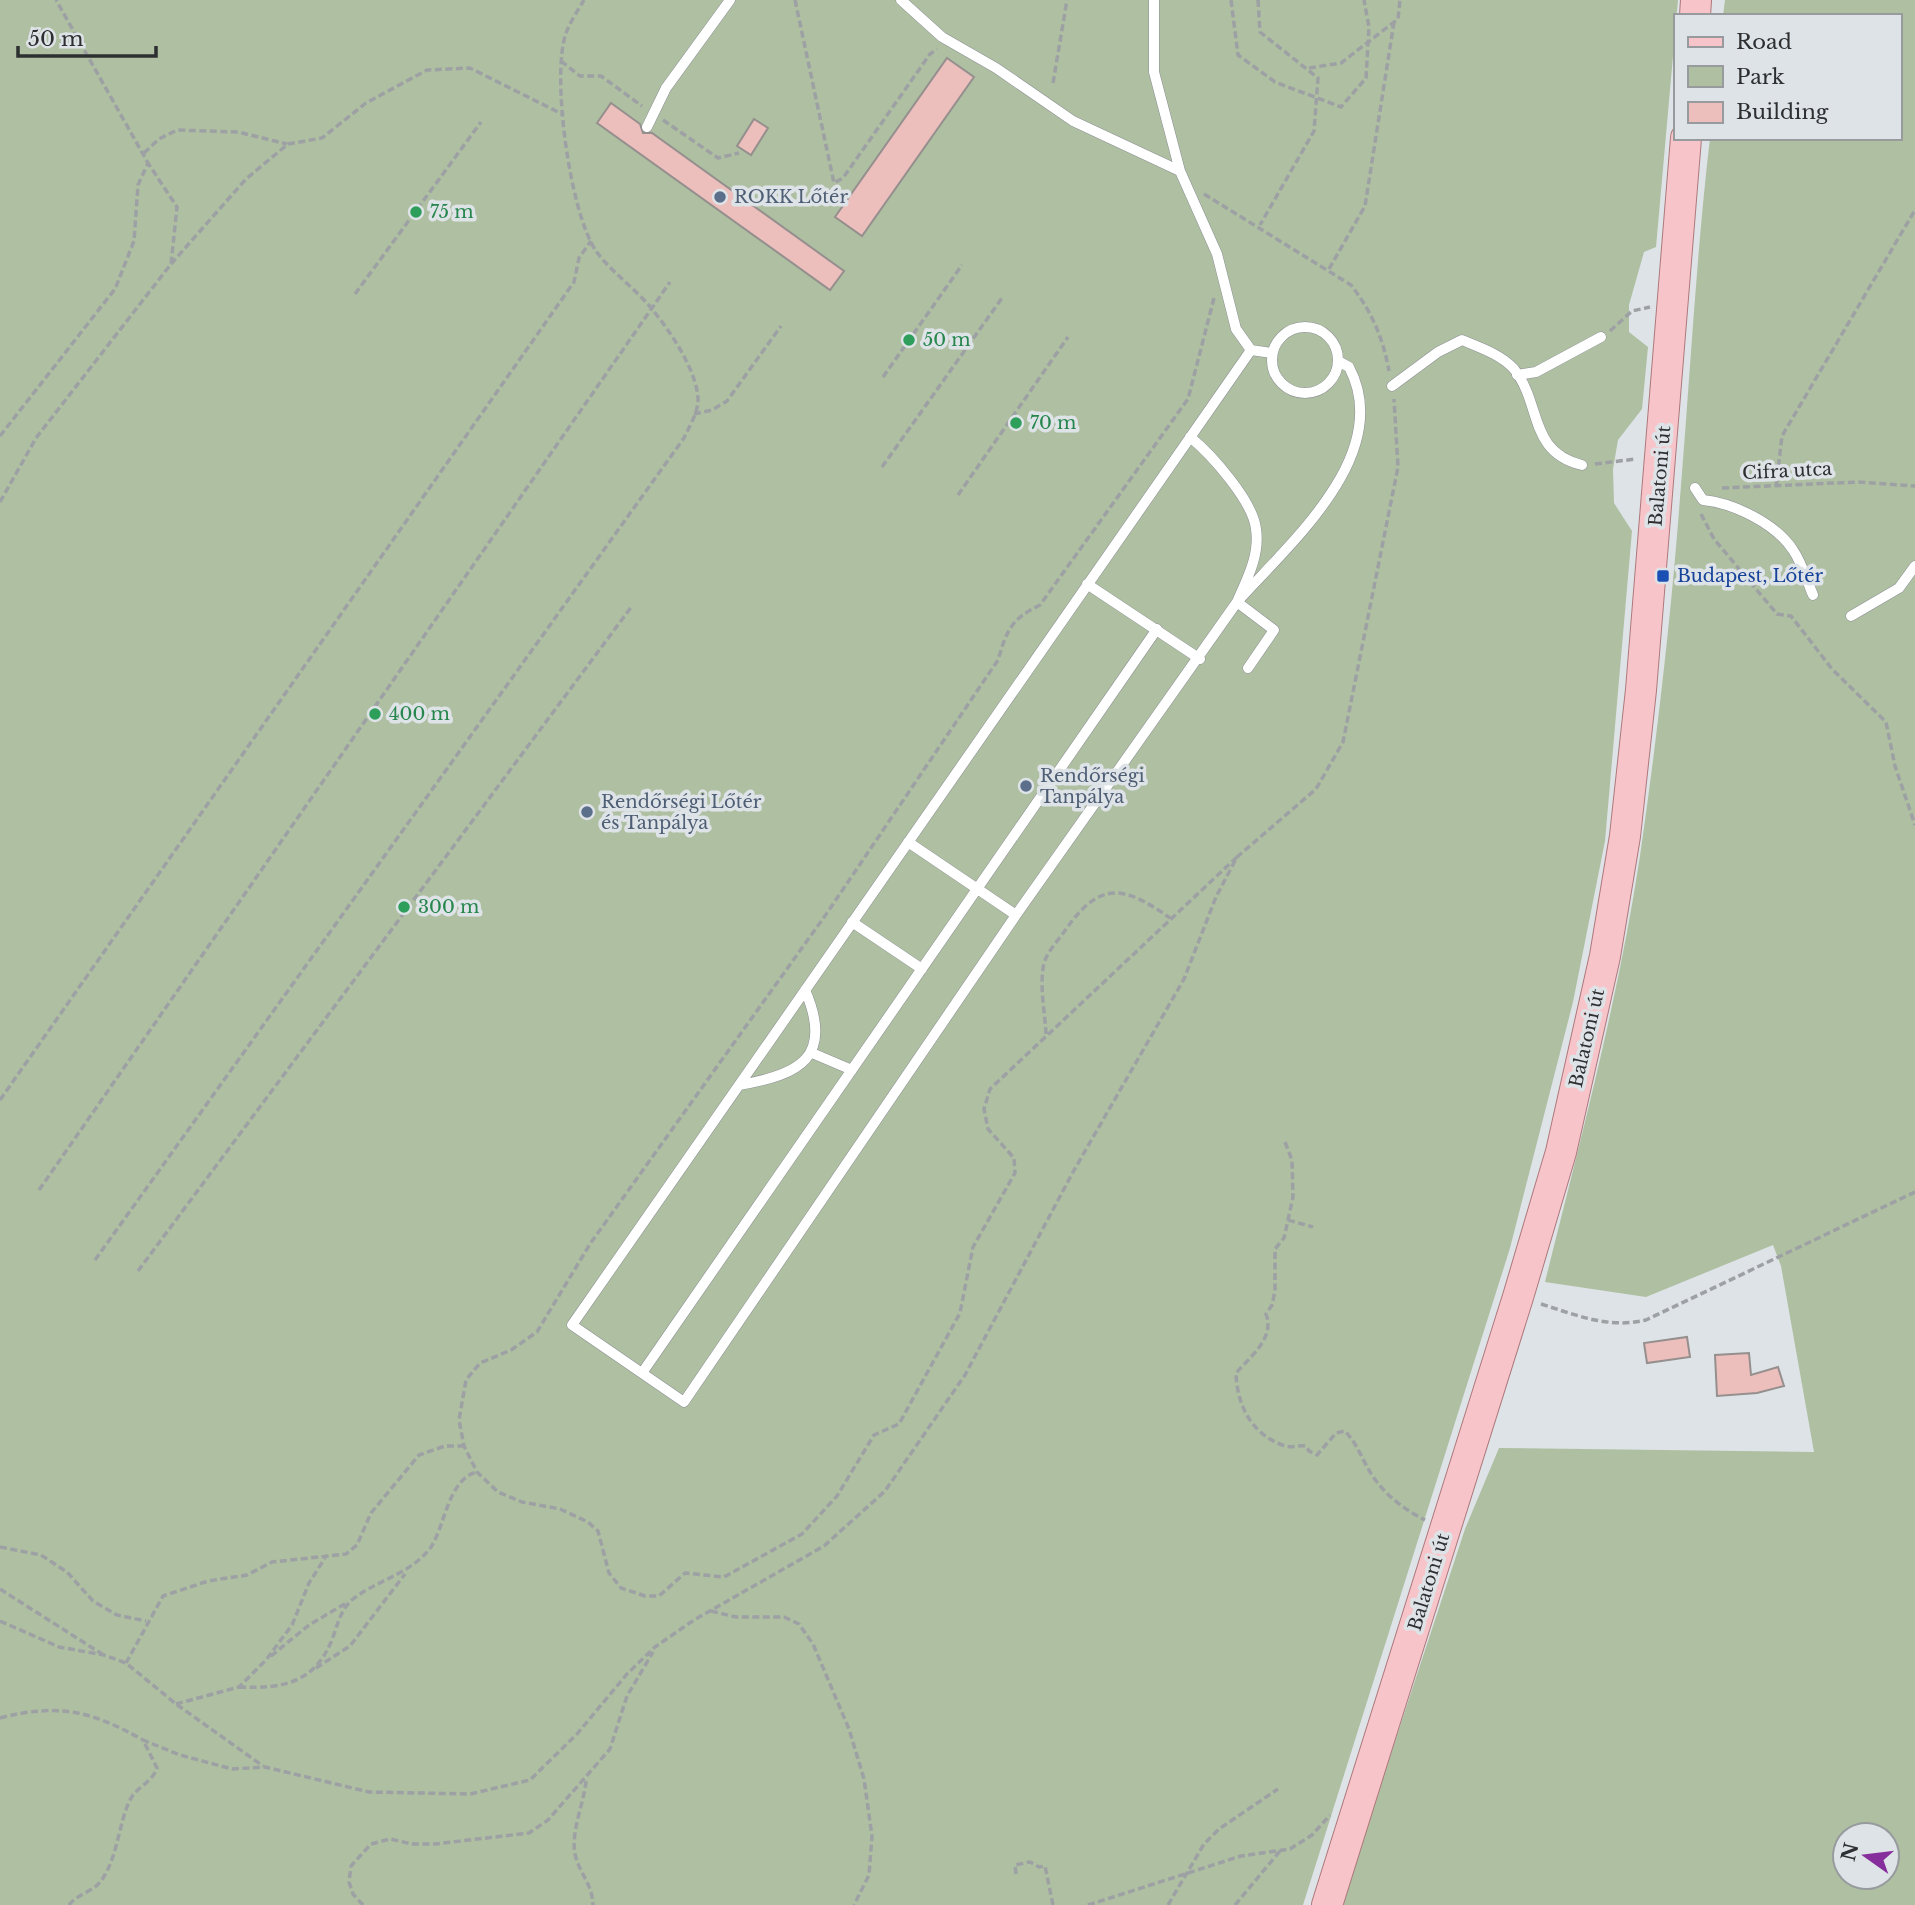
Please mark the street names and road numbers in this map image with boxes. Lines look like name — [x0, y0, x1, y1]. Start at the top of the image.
street label: Balatoni út — [1645, 425, 1675, 527]
street label: Cifra utca — [1741, 458, 1833, 484]
street label: Balatoni út — [1565, 986, 1609, 1090]
street label: Balatoni út — [1404, 1530, 1454, 1633]

